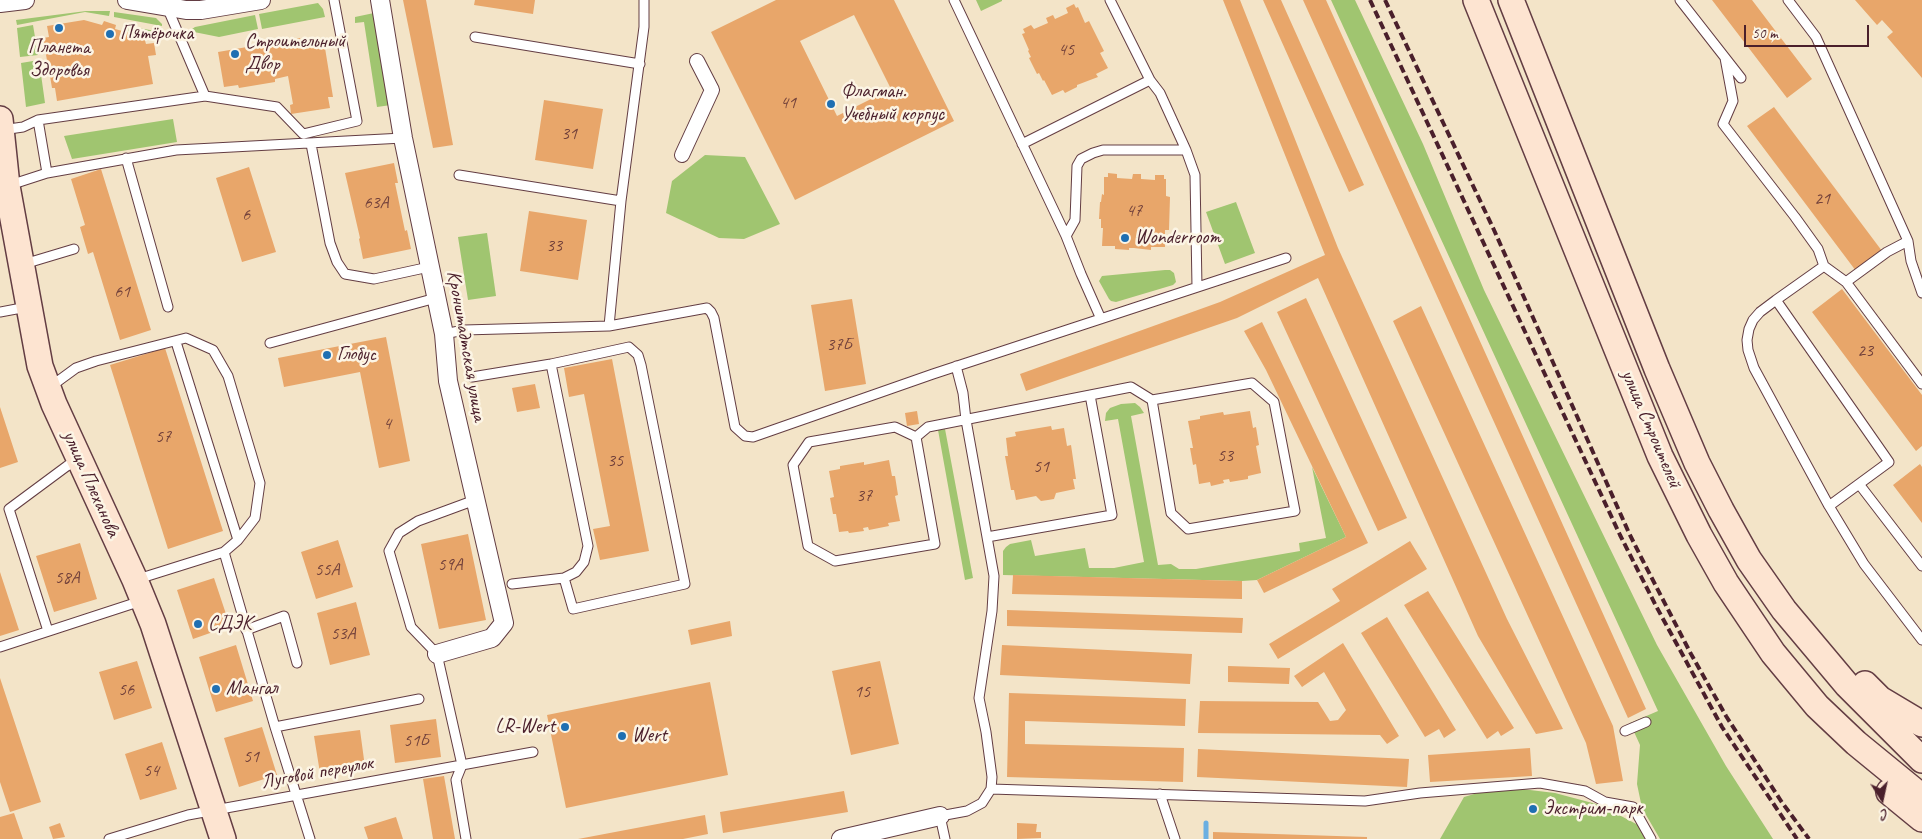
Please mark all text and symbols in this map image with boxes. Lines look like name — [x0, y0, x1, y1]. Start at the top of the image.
scale bar — [1747, 15, 1872, 47]
marker: Планета Здоровья — [53, 22, 65, 34]
place label: Пятёрочка — [120, 22, 193, 46]
text: 50 m — [1752, 24, 1778, 43]
marker: Пятёрочка — [104, 28, 116, 40]
place label: Строительный Двор — [245, 30, 345, 77]
place label: Планета Здоровья — [28, 36, 90, 83]
house number: 45 — [1058, 39, 1074, 61]
marker: Строительный Двор — [229, 48, 241, 60]
place label: Флагман. Учебный корпус — [841, 80, 944, 127]
house number: 41 — [780, 92, 796, 114]
marker: Флагман. Учебный корпус — [825, 98, 837, 110]
house number: 31 — [561, 123, 577, 145]
house number: 21 — [1814, 188, 1830, 210]
house number: 63А — [363, 192, 389, 214]
house number: 47 — [1126, 200, 1142, 222]
house number: 6 — [242, 204, 250, 226]
place label: Wonderroom — [1135, 226, 1221, 250]
marker: Wonderroom — [1119, 232, 1131, 244]
house number: 33 — [546, 235, 562, 257]
street label: Кронштадтская улица — [441, 269, 491, 423]
house number: 61 — [114, 281, 130, 303]
house number: 37Б — [826, 334, 852, 356]
house number: 23 — [1857, 340, 1873, 362]
place label: Глобус — [337, 343, 376, 367]
marker: Глобус — [321, 349, 333, 361]
street label: улица Строителей — [1615, 366, 1687, 492]
house number: 4 — [383, 413, 391, 435]
house number: 57 — [155, 426, 171, 448]
street label: улица Плеханова — [57, 427, 125, 541]
house number: 53 — [1217, 445, 1233, 467]
house number: 35 — [607, 450, 623, 472]
house number: 51 — [1033, 456, 1049, 478]
house number: 37 — [856, 485, 872, 507]
house number: 59А — [437, 554, 463, 576]
house number: 55А — [314, 559, 340, 581]
house number: 58А — [54, 567, 80, 589]
place label: СДЭК — [208, 612, 252, 636]
marker: СДЭК — [192, 618, 204, 630]
house number: 53А — [330, 623, 356, 645]
place label: Мангал — [226, 677, 277, 701]
house number: 56 — [118, 679, 134, 701]
house number: 15 — [854, 681, 870, 703]
marker: Мангал — [210, 683, 222, 695]
place label: LR-Wert — [495, 715, 555, 739]
marker: LR-Wert — [559, 721, 571, 733]
place label: Wert — [632, 724, 667, 748]
house number: 51Б — [403, 730, 429, 752]
marker: Wert — [616, 730, 628, 742]
house number: 51 — [243, 746, 259, 768]
street label: Луговой переулок — [259, 751, 375, 795]
house number: 54 — [143, 760, 159, 782]
north arrow — [1857, 774, 1907, 824]
place label: Экстрим-парк — [1543, 797, 1643, 821]
marker: Экстрим-парк — [1527, 803, 1539, 815]
text: С — [1880, 805, 1890, 823]

